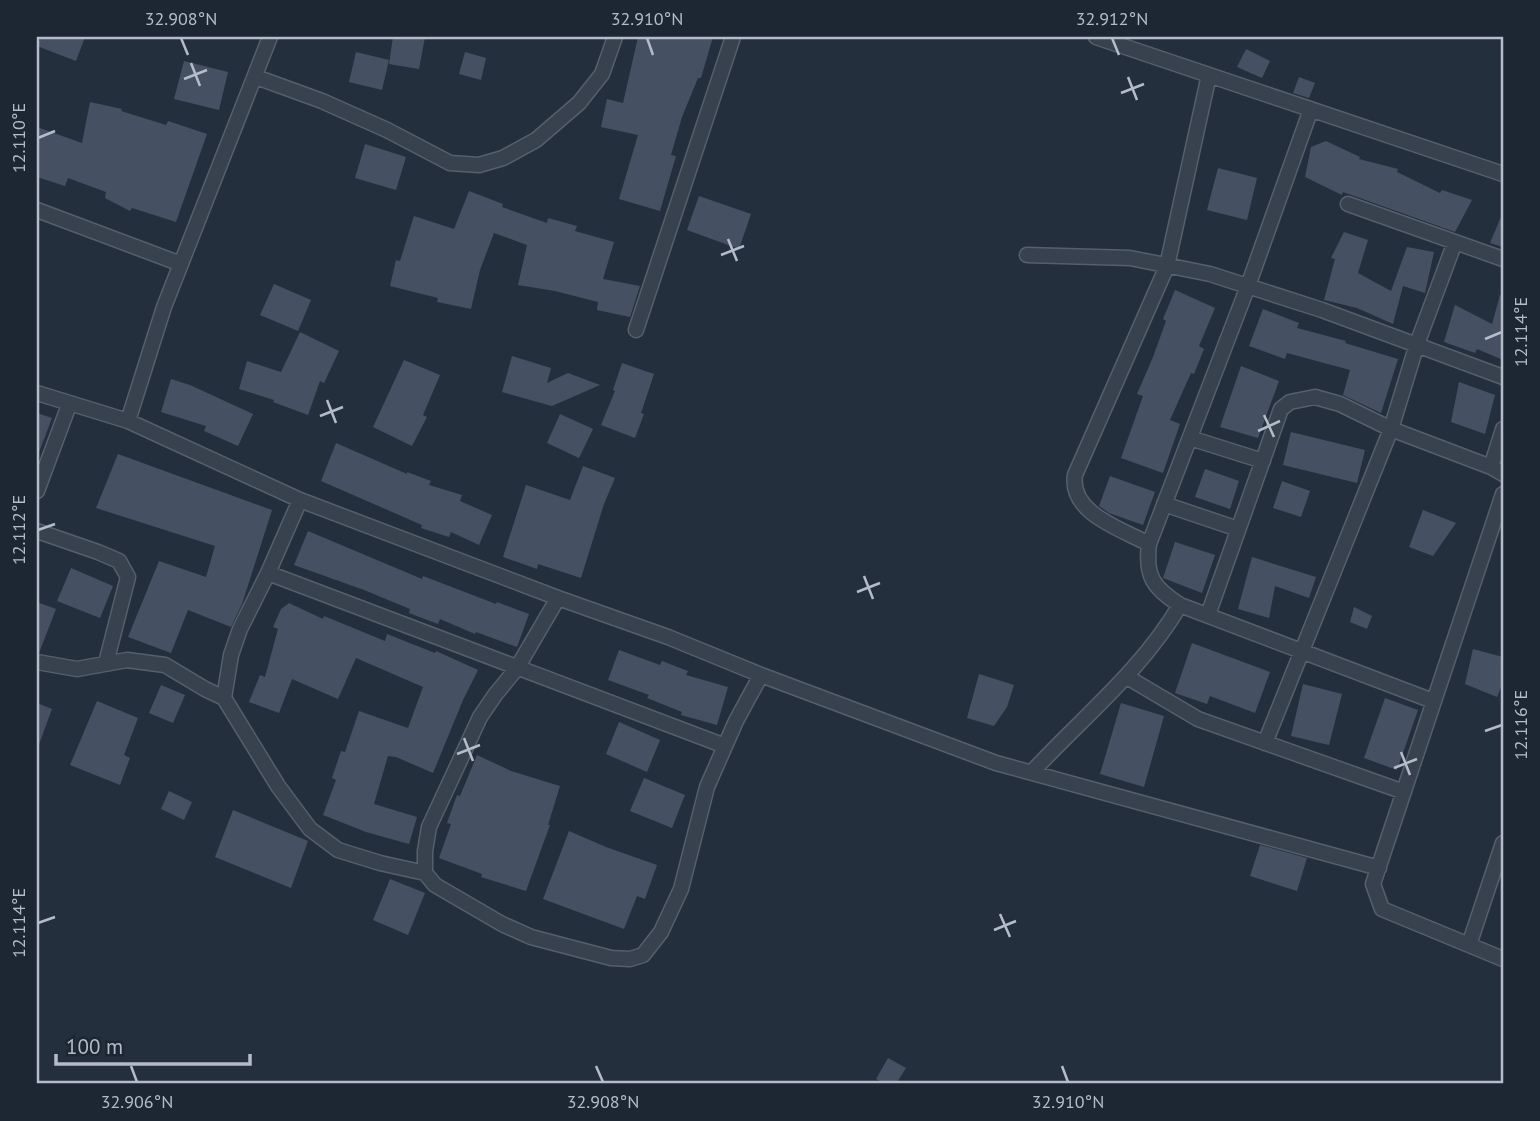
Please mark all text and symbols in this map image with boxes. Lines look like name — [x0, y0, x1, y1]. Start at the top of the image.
text: 32.908°N — [145, 7, 217, 30]
text: 32.910°N — [611, 7, 683, 30]
text: 32.912°N — [1076, 7, 1148, 30]
text: 12.110°E — [7, 103, 30, 173]
text: 12.114°E — [1509, 297, 1532, 367]
text: 12.112°E — [7, 495, 30, 565]
text: 12.116°E — [1509, 690, 1532, 760]
text: 12.114°E — [7, 888, 30, 958]
scale bar — [56, 1023, 250, 1067]
text: 100 m — [66, 1033, 123, 1060]
text: 32.906°N — [101, 1090, 173, 1113]
text: 32.908°N — [567, 1090, 639, 1113]
text: 32.910°N — [1032, 1090, 1104, 1113]

